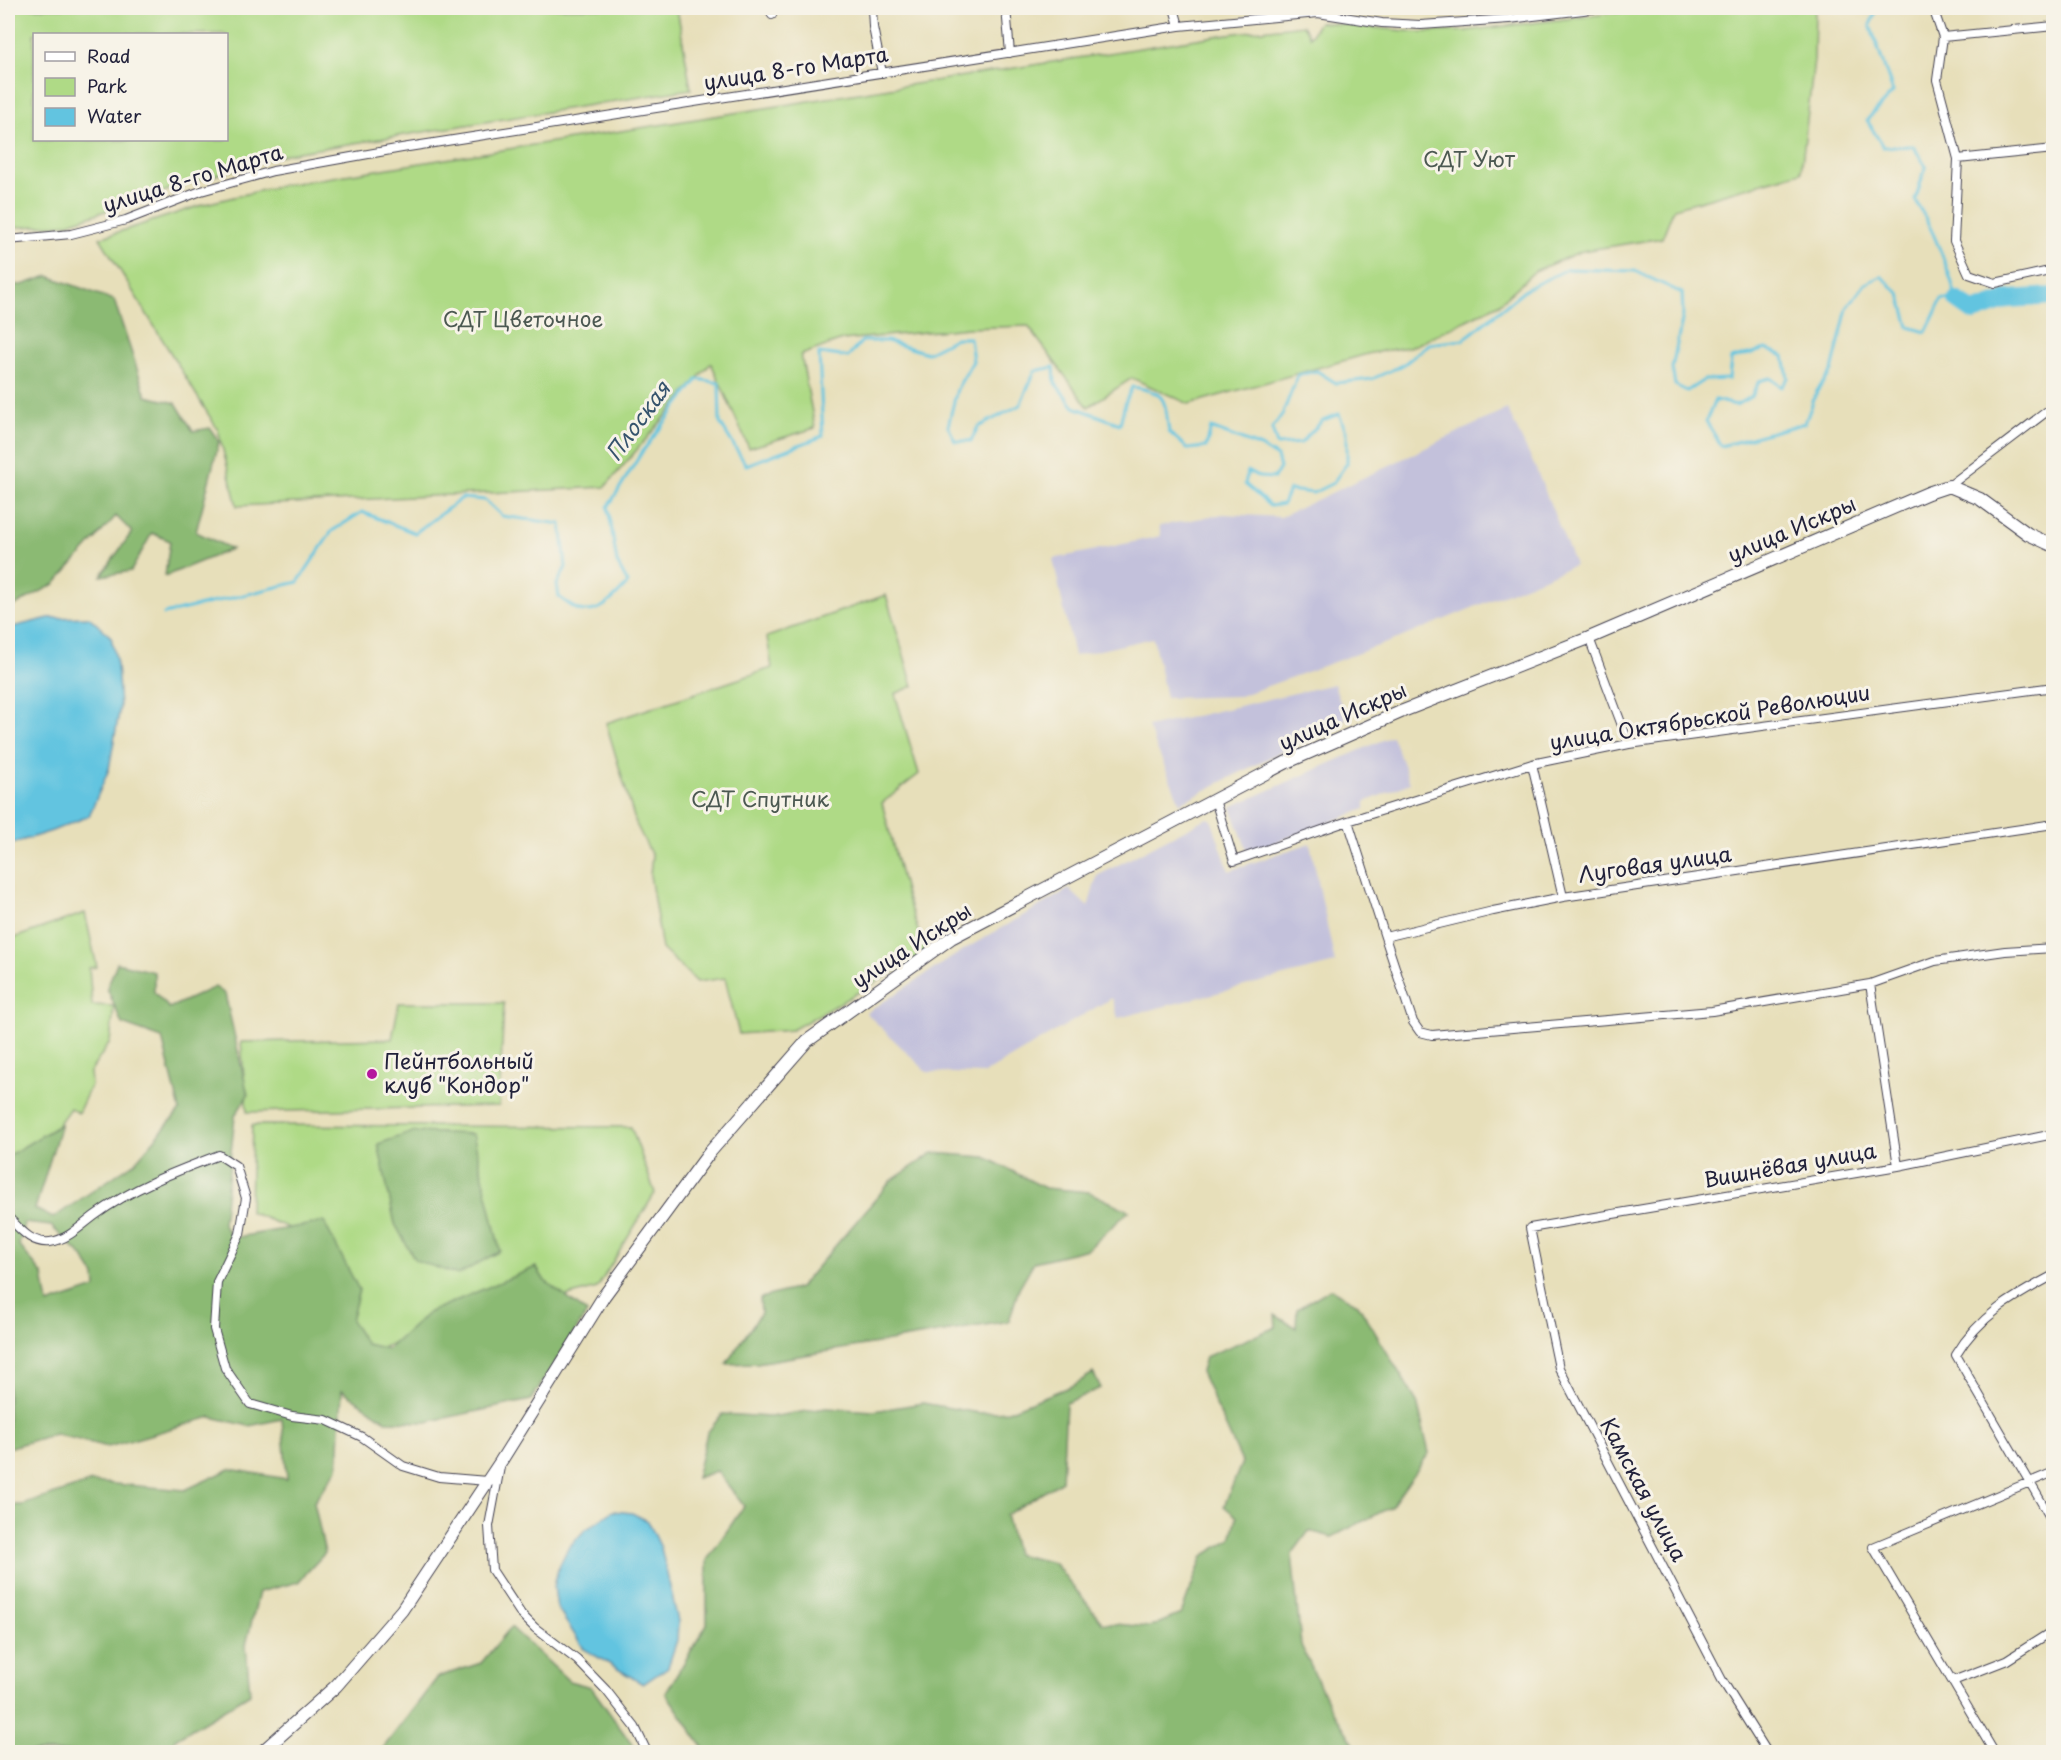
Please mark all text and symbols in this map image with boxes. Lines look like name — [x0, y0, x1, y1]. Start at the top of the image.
legend — [33, 33, 228, 141]
street label: улица 8-го Марта — [701, 37, 890, 97]
text: Road — [87, 42, 131, 69]
text: Park — [87, 72, 127, 99]
text: Water — [87, 102, 142, 129]
street label: улица 8-го Марта — [99, 134, 286, 220]
park label: СДТ Уют — [1423, 142, 1516, 174]
park label: СДТ Цветочное — [443, 302, 603, 334]
water label: Плоская — [597, 372, 678, 467]
street label: улица Искры — [1722, 487, 1860, 570]
street label: улица Искры — [1273, 673, 1411, 758]
street label: улица Октябрьской Революции — [1547, 675, 1872, 757]
park label: СДТ Спутник — [691, 782, 830, 814]
street label: Луговая улица — [1576, 836, 1734, 890]
street label: улица Искры — [845, 894, 977, 995]
place label: Пейнтбольный клуб "Кондор" — [384, 1044, 534, 1100]
marker: Пейнтбольный клуб "Кондор" — [365, 1067, 379, 1081]
street label: Вишнёвая улица — [1701, 1133, 1879, 1195]
street label: Камская улица — [1593, 1411, 1697, 1567]

